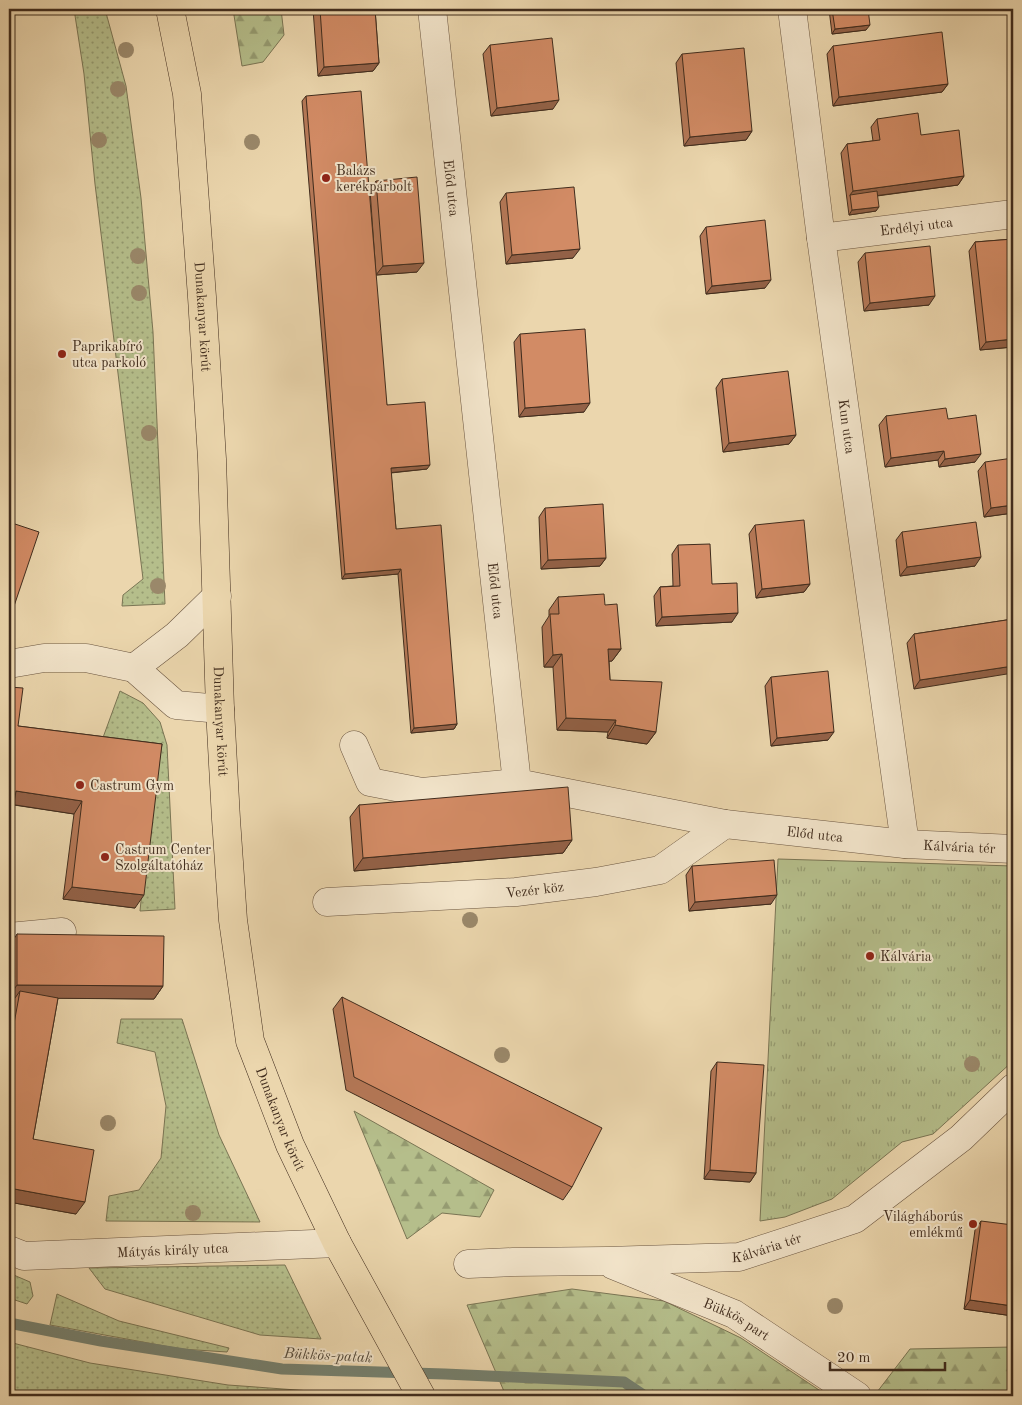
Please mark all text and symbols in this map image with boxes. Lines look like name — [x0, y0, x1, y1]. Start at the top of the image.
street label: Előd utca — [441, 159, 461, 217]
place label: Balázs kerékpárbolt — [336, 164, 412, 194]
marker: Balázs kerékpárbolt — [320, 172, 332, 184]
street label: Erdélyi utca — [879, 216, 954, 239]
street label: Dunakanyar körút — [191, 261, 213, 373]
place label: Paprikabíró utca parkoló — [72, 340, 146, 370]
marker: Paprikabíró utca parkoló — [56, 348, 68, 360]
street label: Kun utca — [835, 398, 857, 455]
street label: Előd utca — [485, 561, 505, 620]
street label: Dunakanyar körút — [211, 666, 230, 777]
marker: Castrum Gym — [74, 779, 86, 791]
place label: Castrum Gym — [90, 779, 174, 793]
street label: Előd utca — [786, 825, 844, 845]
street label: Kálvária tér — [923, 839, 996, 856]
place label: Castrum Center Szolgáltatóház — [115, 843, 211, 873]
marker: Castrum Center Szolgáltatóház — [99, 851, 111, 863]
street label: Vezér köz — [505, 880, 565, 901]
marker: Kálvária — [864, 950, 876, 962]
place label: Kálvária — [880, 950, 932, 964]
street label: Dunakanyar körút — [253, 1065, 307, 1173]
place label: Világháborús emlékmű — [883, 1210, 964, 1240]
marker: Világháborús emlékmű — [967, 1218, 979, 1230]
street label: Kálvária tér — [731, 1231, 804, 1265]
street label: Mátyás király utca — [117, 1242, 229, 1260]
street label: Bükkös part — [701, 1296, 772, 1344]
scale bar — [830, 1340, 944, 1372]
water label: Bükkös-patak — [282, 1347, 373, 1366]
text: 20 m — [837, 1351, 871, 1366]

